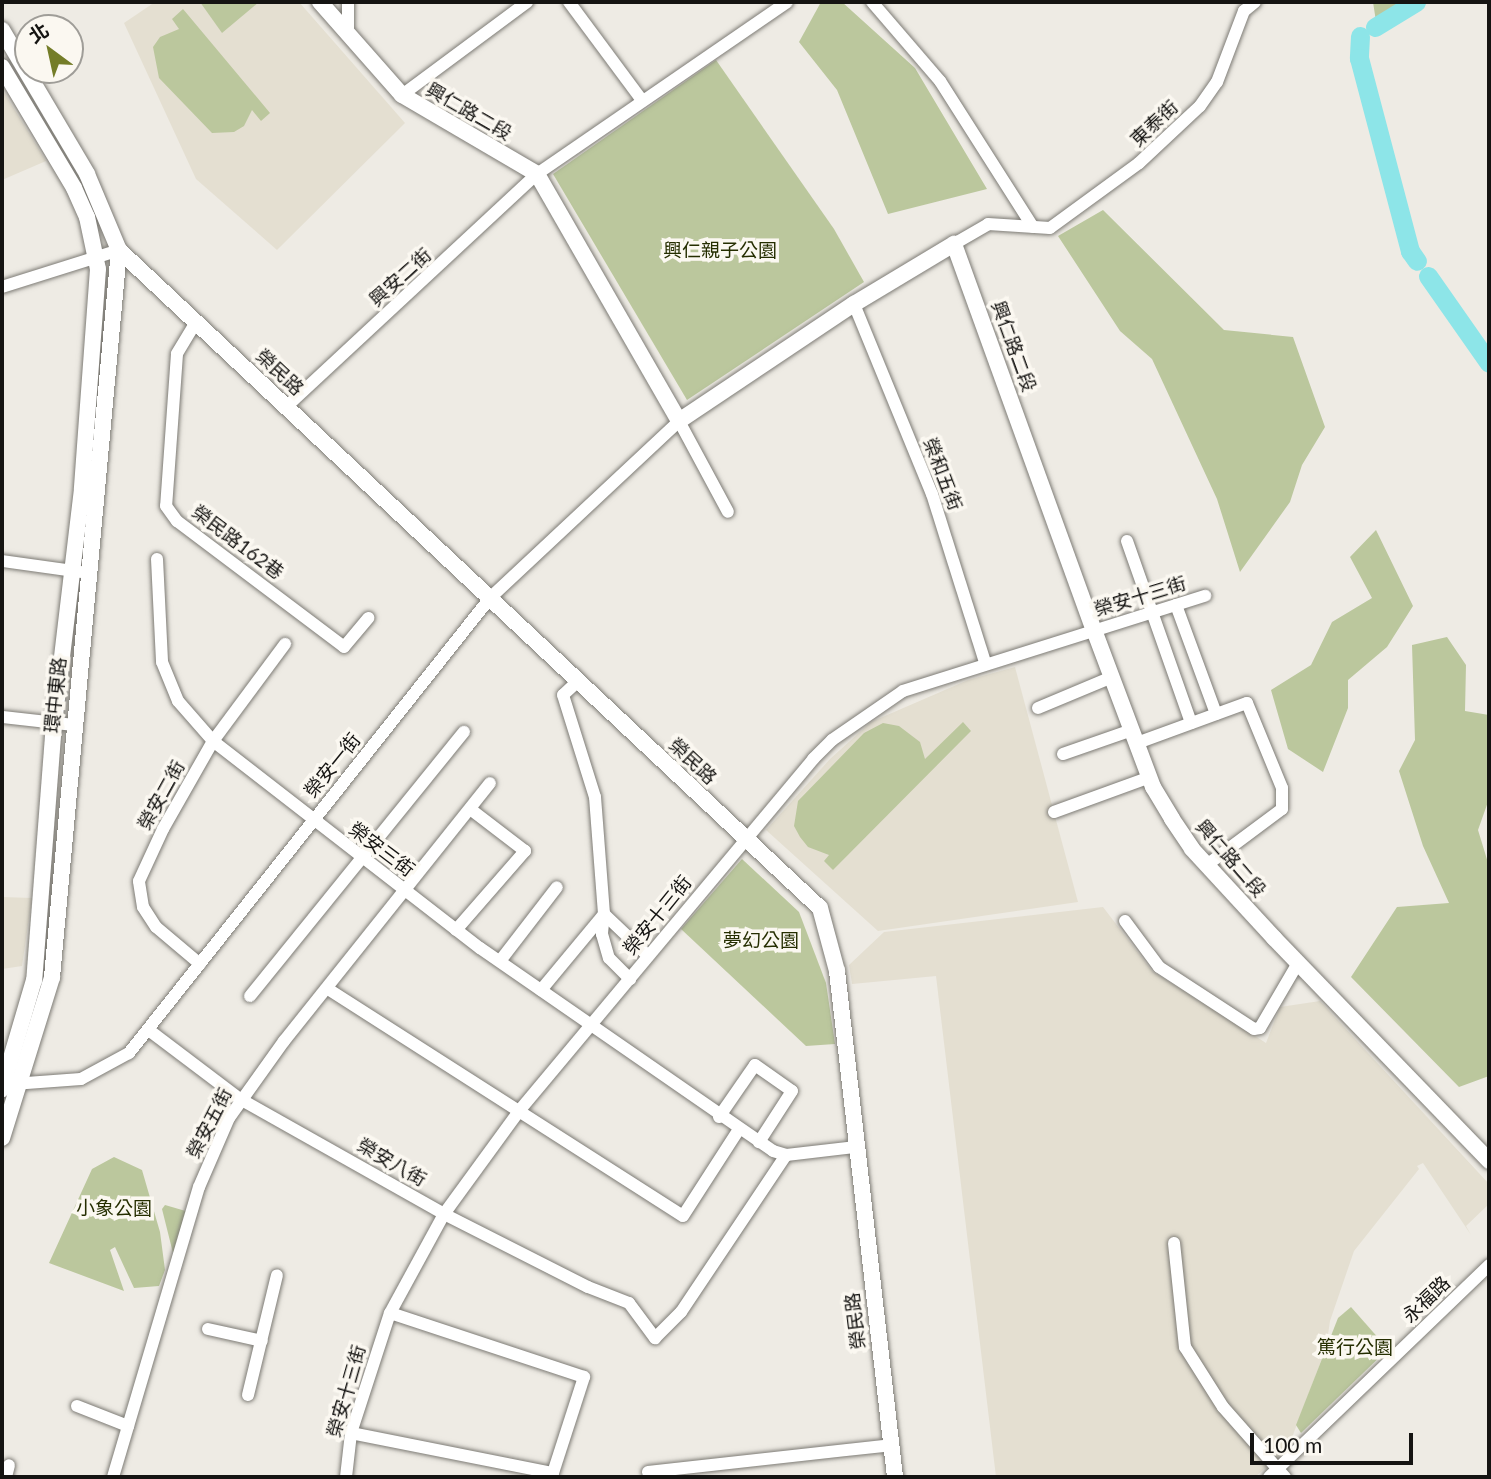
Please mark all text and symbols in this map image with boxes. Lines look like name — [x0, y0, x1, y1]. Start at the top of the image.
north arrow — [14, 14, 84, 84]
text: 北 — [24, 18, 53, 47]
street label: 興仁路二段 — [422, 77, 516, 145]
street label: 東泰街 — [1125, 95, 1183, 151]
park label: 興仁親子公園 — [663, 239, 777, 261]
street label: 興安二街 — [364, 243, 436, 311]
street label: 興仁路二段 — [987, 297, 1041, 395]
street label: 榮民路 — [251, 344, 309, 400]
street label: 榮和五街 — [919, 434, 967, 514]
street label: 榮民路162巷 — [188, 500, 288, 584]
street label: 榮安十三街 — [1091, 571, 1189, 621]
street label: 環中東路 — [40, 656, 70, 734]
street label: 榮安一街 — [299, 728, 365, 802]
street label: 榮民路 — [664, 733, 722, 789]
street label: 榮安二街 — [133, 756, 189, 834]
street label: 興仁路二段 — [1191, 815, 1271, 901]
street label: 榮安三街 — [345, 817, 419, 881]
street label: 榮安十三街 — [618, 871, 696, 959]
park label: 夢幻公園 — [723, 929, 799, 951]
street label: 榮安五街 — [182, 1084, 236, 1162]
street label: 榮安八街 — [353, 1133, 431, 1191]
park label: 小象公園 — [76, 1197, 152, 1219]
street label: 永福路 — [1398, 1271, 1454, 1327]
street label: 榮民路 — [840, 1291, 870, 1351]
park label: 篤行公園 — [1317, 1336, 1393, 1358]
street label: 榮安十三街 — [322, 1342, 370, 1440]
scale bar — [1253, 1420, 1416, 1464]
text: 100 m — [1263, 1432, 1322, 1457]

